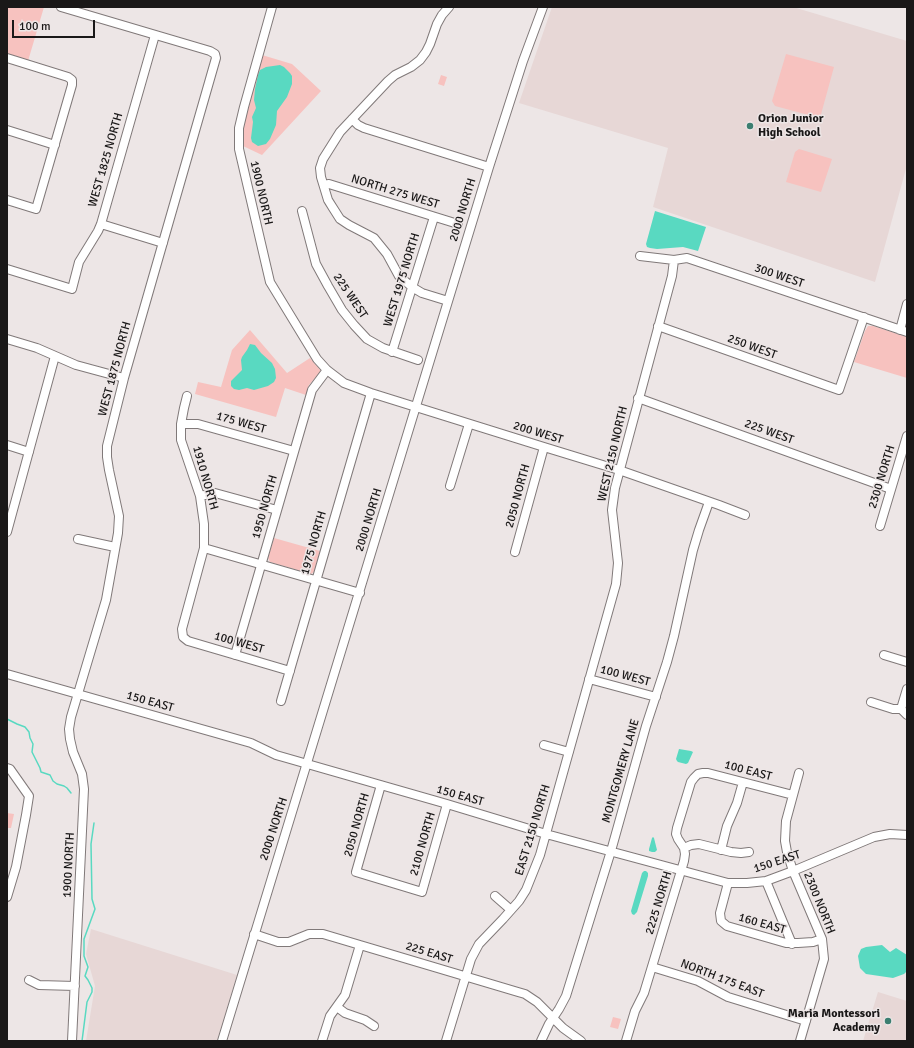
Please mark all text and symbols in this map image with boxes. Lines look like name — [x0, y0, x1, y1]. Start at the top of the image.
scale bar — [14, 12, 97, 38]
text: 100 m — [19, 19, 51, 34]
street label: WEST 1825 NORTH — [86, 111, 126, 209]
place label: Orion Junior High School — [758, 112, 823, 140]
marker: Orion Junior High School — [745, 121, 755, 131]
street label: 1900 NORTH — [247, 159, 275, 227]
street label: NORTH 275 WEST — [349, 172, 441, 212]
street label: 2000 NORTH — [447, 176, 479, 244]
street label: WEST 1975 NORTH — [381, 231, 423, 329]
street label: 300 WEST — [752, 261, 806, 291]
street label: 225 WEST — [330, 271, 370, 321]
street label: WEST 1875 NORTH — [95, 320, 135, 418]
street label: 250 WEST — [725, 331, 779, 363]
street label: WEST 2150 NORTH — [595, 405, 631, 503]
street label: 175 WEST — [214, 409, 268, 437]
street label: 225 WEST — [742, 416, 796, 448]
street label: 200 WEST — [511, 419, 565, 447]
street label: 2300 NORTH — [866, 443, 898, 511]
street label: 1910 NORTH — [189, 444, 221, 512]
street label: 2050 NORTH — [503, 462, 533, 530]
street label: 1950 NORTH — [249, 473, 281, 541]
street label: 2000 NORTH — [353, 486, 385, 554]
street label: 1975 NORTH — [298, 509, 330, 577]
street label: 100 WEST — [212, 629, 266, 657]
street label: 100 WEST — [598, 662, 652, 690]
street label: 150 EAST — [125, 688, 175, 716]
street label: MONTGOMERY LANE — [599, 717, 643, 825]
street label: 100 EAST — [723, 758, 773, 784]
street label: 150 EAST — [435, 782, 485, 810]
street label: EAST 2150 NORTH — [512, 783, 554, 877]
street label: 2050 NORTH — [341, 791, 373, 859]
street label: 2000 NORTH — [257, 796, 291, 862]
street label: 2100 NORTH — [407, 810, 439, 878]
street label: 1900 NORTH — [60, 832, 78, 898]
street label: 150 EAST — [752, 848, 802, 876]
street label: 2225 NORTH — [643, 869, 675, 937]
street label: 2300 NORTH — [800, 870, 838, 936]
street label: 160 EAST — [737, 910, 787, 938]
street label: 225 EAST — [404, 939, 454, 967]
street label: NORTH 175 EAST — [678, 956, 766, 1002]
place label: Maria Montessori Academy — [788, 1007, 880, 1035]
marker: Maria Montessori Academy — [883, 1016, 893, 1026]

